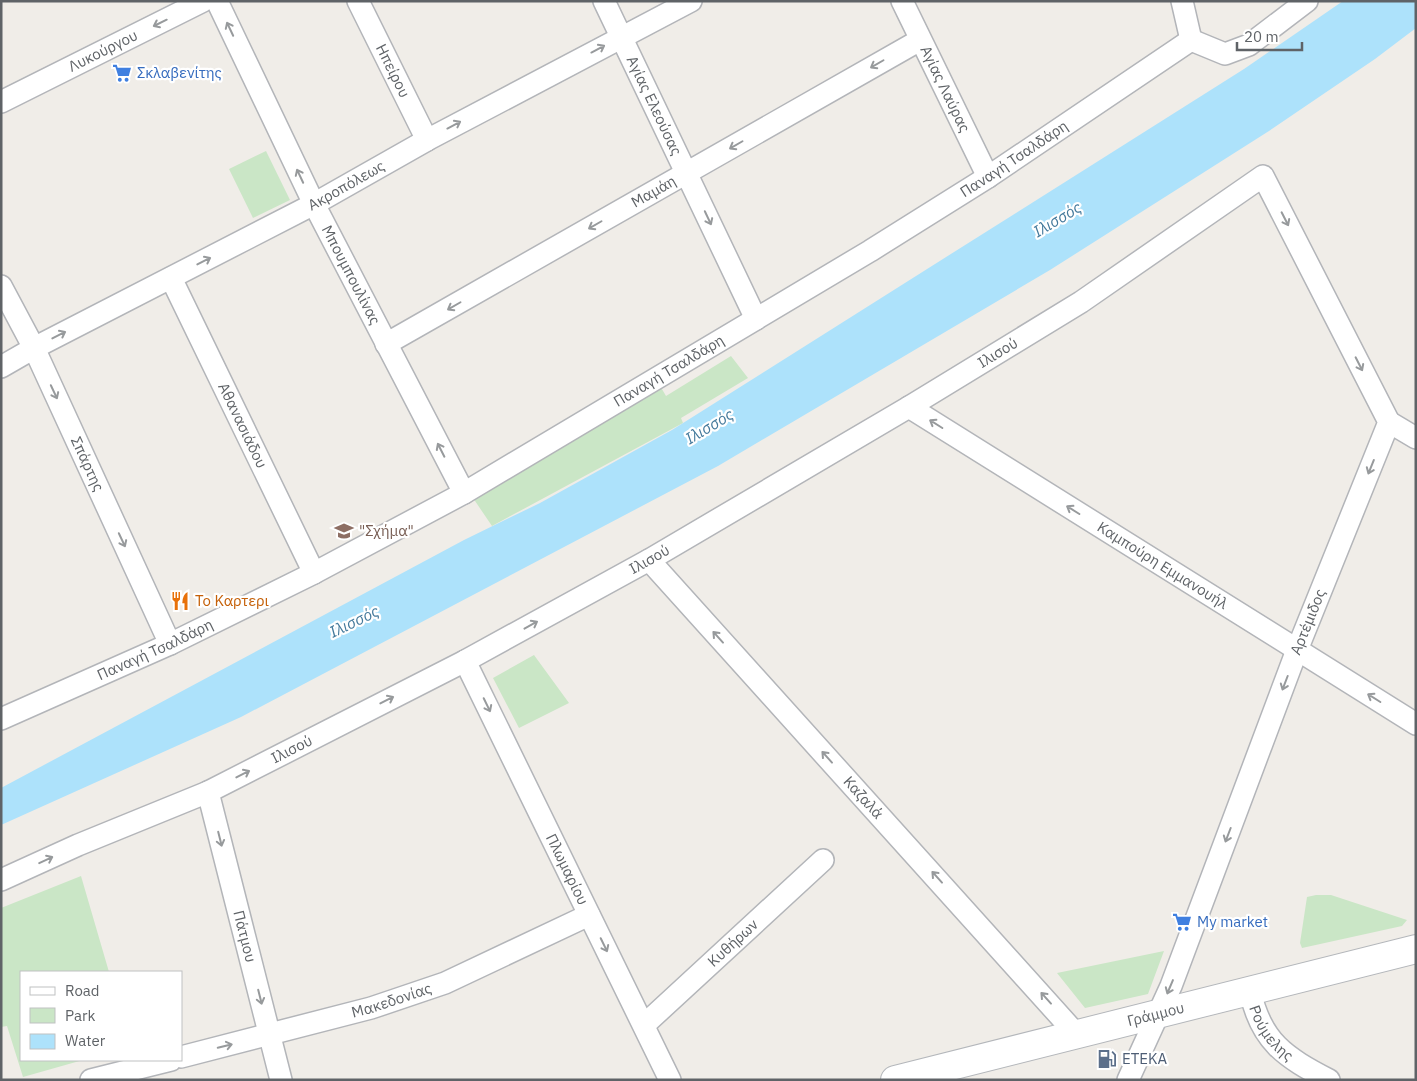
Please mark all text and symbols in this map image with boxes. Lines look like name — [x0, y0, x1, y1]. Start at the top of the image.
one-way arrow — [153, 19, 168, 28]
scale bar — [1237, 20, 1302, 52]
one-way arrow — [225, 22, 235, 37]
street label: Λυκούργου — [65, 25, 141, 76]
text: 20 m — [1244, 27, 1279, 46]
street label: Ηπείρου — [372, 41, 414, 101]
street label: Αγίας Λαύρας — [916, 42, 975, 135]
one-way arrow — [590, 44, 605, 54]
street label: Αγίας Ελεούσας — [623, 53, 686, 158]
one-way arrow — [871, 60, 885, 70]
supermarket icon: Σκλαβενίτης — [111, 62, 133, 84]
place label: Σκλαβενίτης — [137, 63, 222, 82]
street label: Παναγή Τσαλδάρη — [956, 116, 1071, 201]
one-way arrow — [446, 120, 461, 129]
one-way arrow — [730, 141, 744, 151]
street label: Ακροπόλεως — [304, 156, 388, 215]
one-way arrow — [295, 169, 305, 184]
street label: Μαμάη — [628, 171, 679, 212]
water label: Ιλισσός — [1029, 197, 1085, 241]
one-way arrow — [703, 210, 713, 225]
one-way arrow — [1280, 212, 1290, 227]
one-way arrow — [589, 221, 603, 231]
street label: Μπουμπουλίνας — [318, 222, 385, 328]
one-way arrow — [196, 256, 211, 265]
one-way arrow — [447, 301, 461, 311]
one-way arrow — [51, 330, 66, 339]
street label: Παναγή Τσαλδάρη — [610, 330, 727, 411]
street label: Ιλισού — [974, 333, 1021, 372]
one-way arrow — [1355, 356, 1364, 371]
street label: Αθανασιάδου — [214, 380, 272, 471]
one-way arrow — [50, 384, 60, 399]
water label: Ιλισσός — [681, 404, 737, 448]
one-way arrow — [929, 418, 943, 428]
street label: Σπάρτης — [67, 433, 109, 494]
one-way arrow — [436, 443, 445, 458]
one-way arrow — [1366, 459, 1375, 474]
one-way arrow — [1067, 505, 1081, 515]
street label: Καμπούρη Εμμανουήλ — [1094, 517, 1232, 613]
school or university icon: "Σχήμα" — [333, 520, 355, 542]
place label: "Σχήμα" — [359, 521, 414, 540]
one-way arrow — [118, 532, 128, 547]
street label: Ιλισού — [626, 540, 673, 578]
street label: Αρτέμιδος — [1286, 586, 1329, 658]
restaurant icon: Το Καρτερι — [169, 590, 191, 612]
place label: Το Καρτερι — [195, 591, 269, 610]
water label: Ιλισσός — [326, 600, 383, 642]
street label: Παναγή Τσαλδάρη — [94, 614, 216, 684]
one-way arrow — [523, 620, 538, 629]
one-way arrow — [712, 630, 724, 643]
one-way arrow — [1280, 675, 1289, 690]
one-way arrow — [1368, 693, 1382, 703]
one-way arrow — [380, 695, 395, 705]
one-way arrow — [482, 697, 492, 712]
street label: Ιλισού — [268, 730, 315, 767]
one-way arrow — [821, 750, 833, 763]
one-way arrow — [235, 769, 250, 779]
street label: Καζαλά — [839, 772, 888, 823]
one-way arrow — [1223, 827, 1232, 842]
street label: Πλωμαρίου — [542, 830, 593, 908]
one-way arrow — [216, 831, 225, 847]
one-way arrow — [38, 855, 53, 865]
one-way arrow — [931, 871, 942, 884]
street label: Πάτμου — [229, 908, 261, 964]
supermarket icon: My market — [1171, 911, 1193, 933]
place label: My market — [1197, 912, 1268, 931]
street label: Κυθήρων — [703, 914, 762, 971]
one-way arrow — [600, 937, 609, 952]
legend — [20, 971, 182, 1061]
street label: Μακεδονίας — [349, 978, 434, 1022]
one-way arrow — [1165, 979, 1175, 994]
text: Road — [65, 981, 100, 1000]
one-way arrow — [255, 988, 265, 1004]
one-way arrow — [1040, 991, 1052, 1004]
street label: Γράμμου — [1125, 998, 1186, 1030]
street label: Ρούμελης — [1245, 1003, 1297, 1065]
text: Park — [65, 1006, 95, 1025]
text: Water — [65, 1031, 106, 1050]
one-way arrow — [217, 1041, 233, 1050]
fuel station icon: ΕΤΕΚΑ — [1096, 1048, 1118, 1070]
place label: ΕΤΕΚΑ — [1122, 1049, 1168, 1068]

